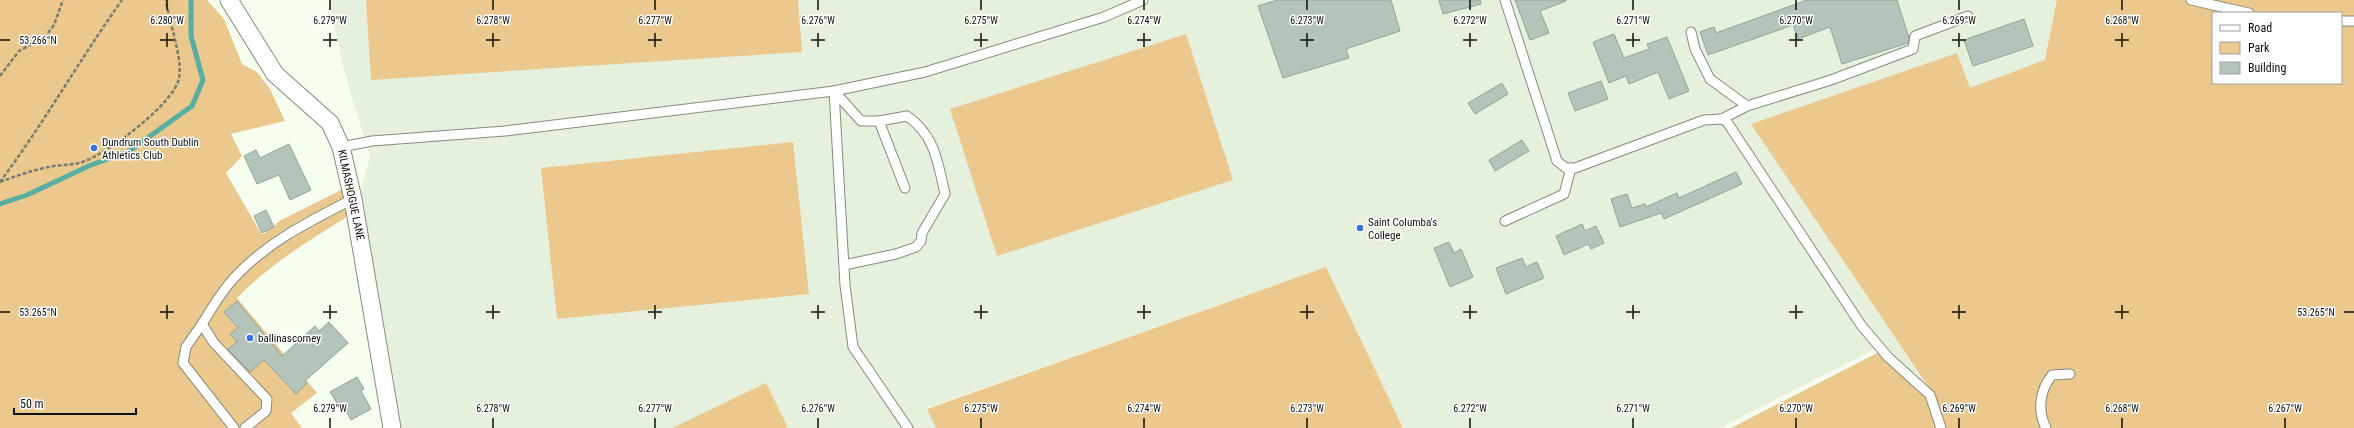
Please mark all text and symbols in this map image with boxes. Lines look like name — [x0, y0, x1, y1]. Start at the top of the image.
legend — [2212, 12, 2342, 84]
text: 6.280°W — [150, 15, 184, 26]
text: 6.279°W — [313, 15, 347, 26]
text: 6.278°W — [476, 15, 510, 26]
text: 6.277°W — [638, 15, 672, 26]
text: 6.276°W — [801, 15, 835, 26]
text: 6.275°W — [964, 15, 998, 26]
text: 6.274°W — [1127, 15, 1161, 26]
text: 6.273°W — [1290, 15, 1324, 26]
text: 6.272°W — [1453, 15, 1487, 26]
text: 6.271°W — [1616, 15, 1650, 26]
text: 6.270°W — [1779, 15, 1813, 26]
text: 6.269°W — [1942, 15, 1976, 26]
text: 6.268°W — [2105, 15, 2139, 26]
text: Road — [2248, 21, 2272, 35]
text: 53.266°N — [19, 35, 57, 46]
text: Park — [2248, 41, 2270, 55]
text: Building — [2248, 61, 2286, 75]
place label: Dundrum South Dublin Athletics Club — [102, 136, 199, 162]
marker: Dundrum South Dublin Athletics Club — [89, 143, 99, 153]
street label: KILMASHOGUE LANE — [335, 148, 367, 242]
place label: Saint Columba's College — [1368, 216, 1437, 242]
marker: Saint Columba's College — [1355, 223, 1365, 233]
text: 53.265°N — [19, 307, 57, 318]
text: 53.265°N — [2297, 307, 2335, 318]
place label: ballinascorney — [258, 332, 321, 345]
marker: ballinascorney — [245, 333, 255, 343]
scale bar — [14, 390, 136, 416]
text: 50 m — [20, 397, 44, 411]
text: 6.279°W — [313, 403, 347, 414]
text: 6.278°W — [476, 403, 510, 414]
text: 6.277°W — [638, 403, 672, 414]
text: 6.276°W — [801, 403, 835, 414]
text: 6.275°W — [964, 403, 998, 414]
text: 6.274°W — [1127, 403, 1161, 414]
text: 6.273°W — [1290, 403, 1324, 414]
text: 6.272°W — [1453, 403, 1487, 414]
text: 6.271°W — [1616, 403, 1650, 414]
text: 6.270°W — [1779, 403, 1813, 414]
text: 6.269°W — [1942, 403, 1976, 414]
text: 6.268°W — [2105, 403, 2139, 414]
text: 6.267°W — [2268, 403, 2302, 414]

